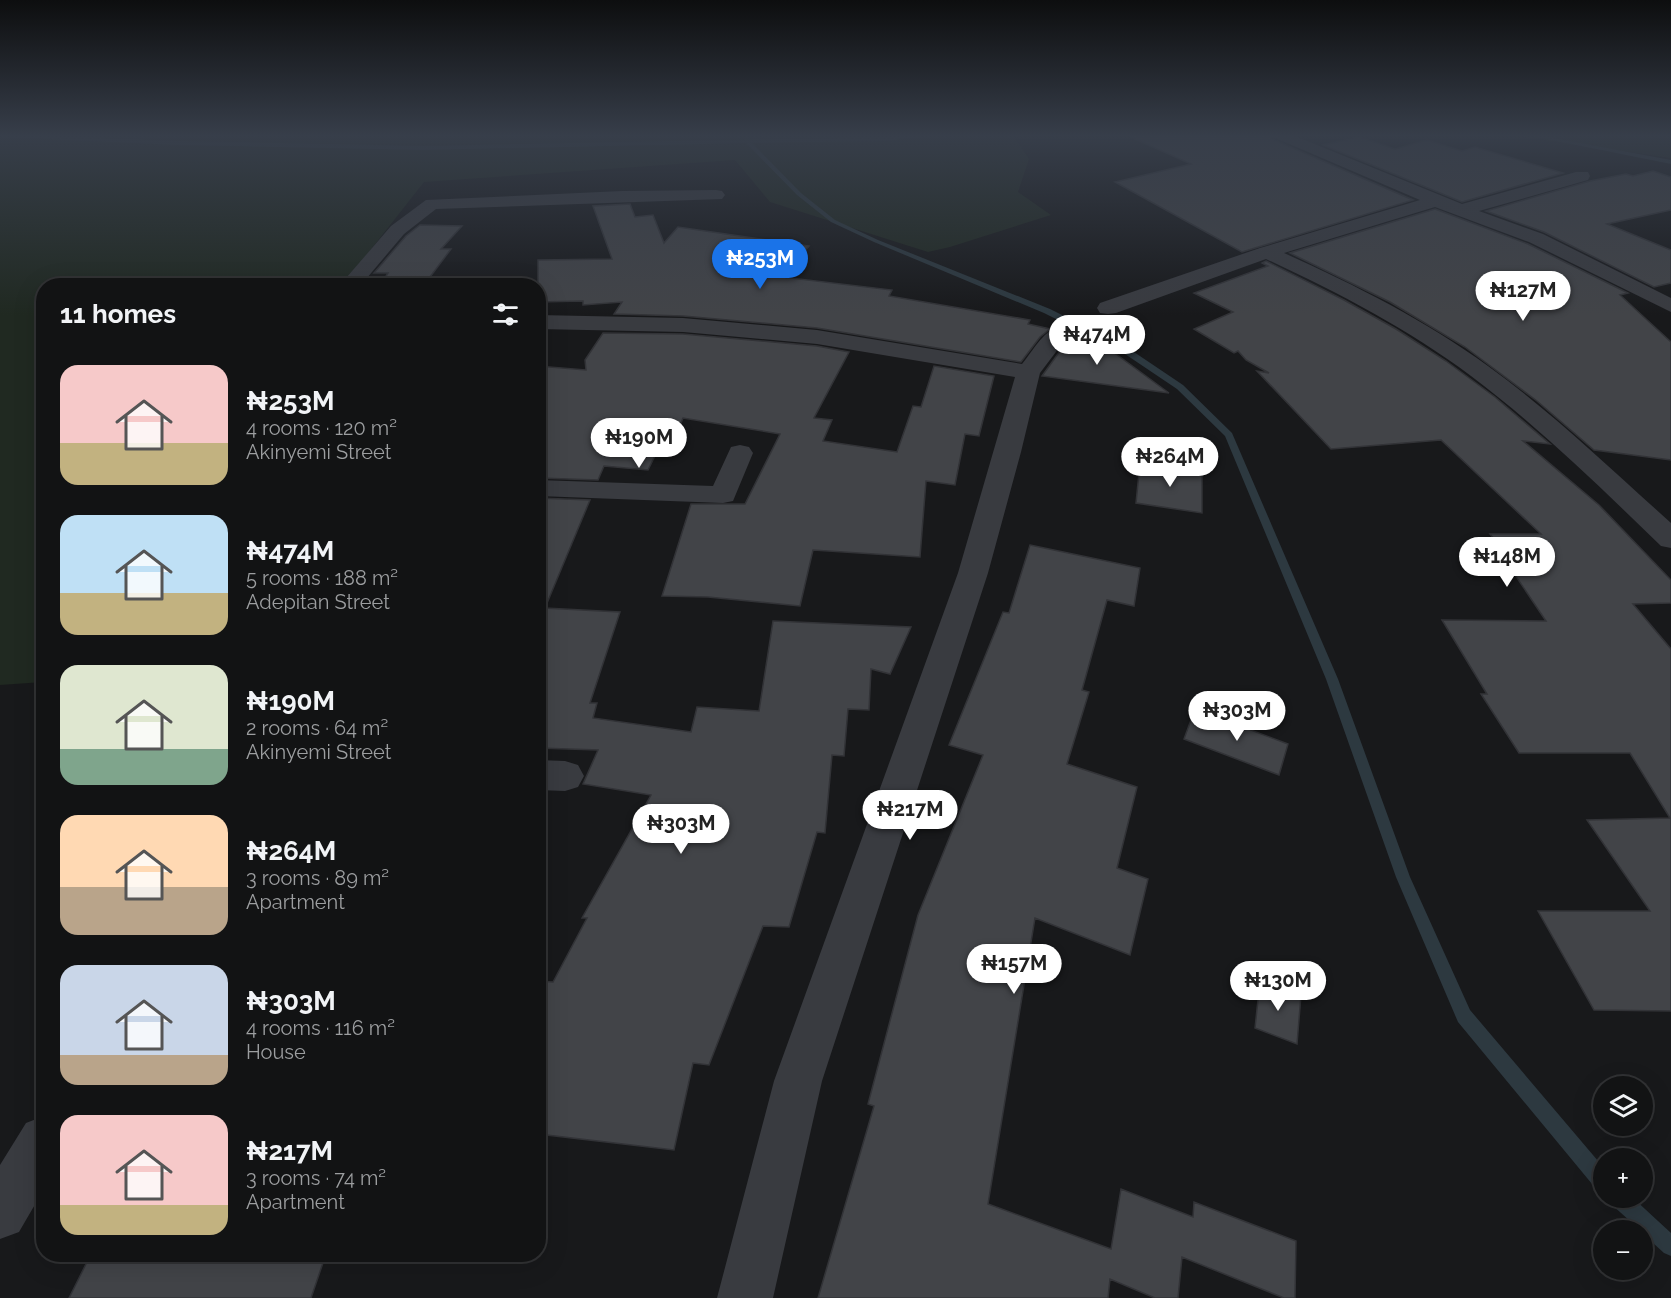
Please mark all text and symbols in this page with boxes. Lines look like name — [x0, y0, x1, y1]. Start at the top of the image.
pin: ₦253M — [718, 239, 802, 290]
text: ₦253M — [726, 246, 794, 270]
pin: ₦127M — [1481, 271, 1565, 322]
text: ₦127M — [1490, 278, 1556, 302]
icon: filters — [489, 298, 522, 331]
text: 11 homes — [60, 299, 176, 329]
pin: ₦474M — [1055, 315, 1139, 366]
text: ₦474M — [1063, 322, 1131, 346]
text: ₦253M — [246, 386, 334, 416]
icon: home — [108, 389, 180, 461]
text: 4 rooms · 120 m² — [246, 416, 397, 440]
pin: ₦190M — [597, 418, 681, 469]
text: ₦190M — [605, 425, 673, 449]
pin: ₦264M — [1128, 437, 1212, 488]
text: Akinyemi Street — [246, 440, 391, 464]
text: ₦264M — [1135, 444, 1205, 468]
text: ₦474M — [246, 536, 334, 566]
pin: ₦148M — [1465, 537, 1549, 588]
icon: home — [108, 539, 180, 611]
text: ₦148M — [1473, 544, 1541, 568]
text: 5 rooms · 188 m² — [246, 566, 398, 590]
text: Adepitan Street — [246, 590, 390, 614]
text: ₦190M — [246, 686, 335, 716]
icon: home — [108, 689, 180, 761]
pin: ₦303M — [1195, 691, 1279, 742]
text: ₦303M — [1202, 698, 1272, 722]
text: 2 rooms · 64 m² — [246, 716, 388, 740]
text: Akinyemi Street — [246, 740, 391, 764]
pin: ₦217M — [868, 790, 952, 841]
text: ₦217M — [877, 797, 943, 821]
pin: ₦303M — [639, 804, 723, 855]
text: ₦303M — [646, 811, 716, 835]
text: ₦264M — [246, 836, 336, 866]
icon: home — [108, 839, 180, 911]
text: 3 rooms · 89 m² — [246, 866, 389, 890]
text: Apartment — [246, 890, 345, 914]
pin: ₦157M — [972, 944, 1056, 995]
text: ₦157M — [981, 951, 1047, 975]
pin: ₦130M — [1236, 961, 1320, 1012]
text: ₦130M — [1244, 968, 1312, 992]
text: ₦303M — [246, 986, 336, 1016]
icon: home — [108, 989, 180, 1061]
text: 4 rooms · 116 m² — [246, 1016, 395, 1040]
text: House — [246, 1040, 306, 1064]
map controls — [1593, 1076, 1653, 1280]
button: layers — [1593, 1076, 1653, 1136]
text: ₦217M — [246, 1136, 333, 1166]
icon: home — [108, 1139, 180, 1211]
button: + — [1593, 1148, 1653, 1208]
text: 3 rooms · 74 m² — [246, 1166, 386, 1190]
text: Apartment — [246, 1190, 345, 1214]
button: − — [1593, 1220, 1653, 1280]

